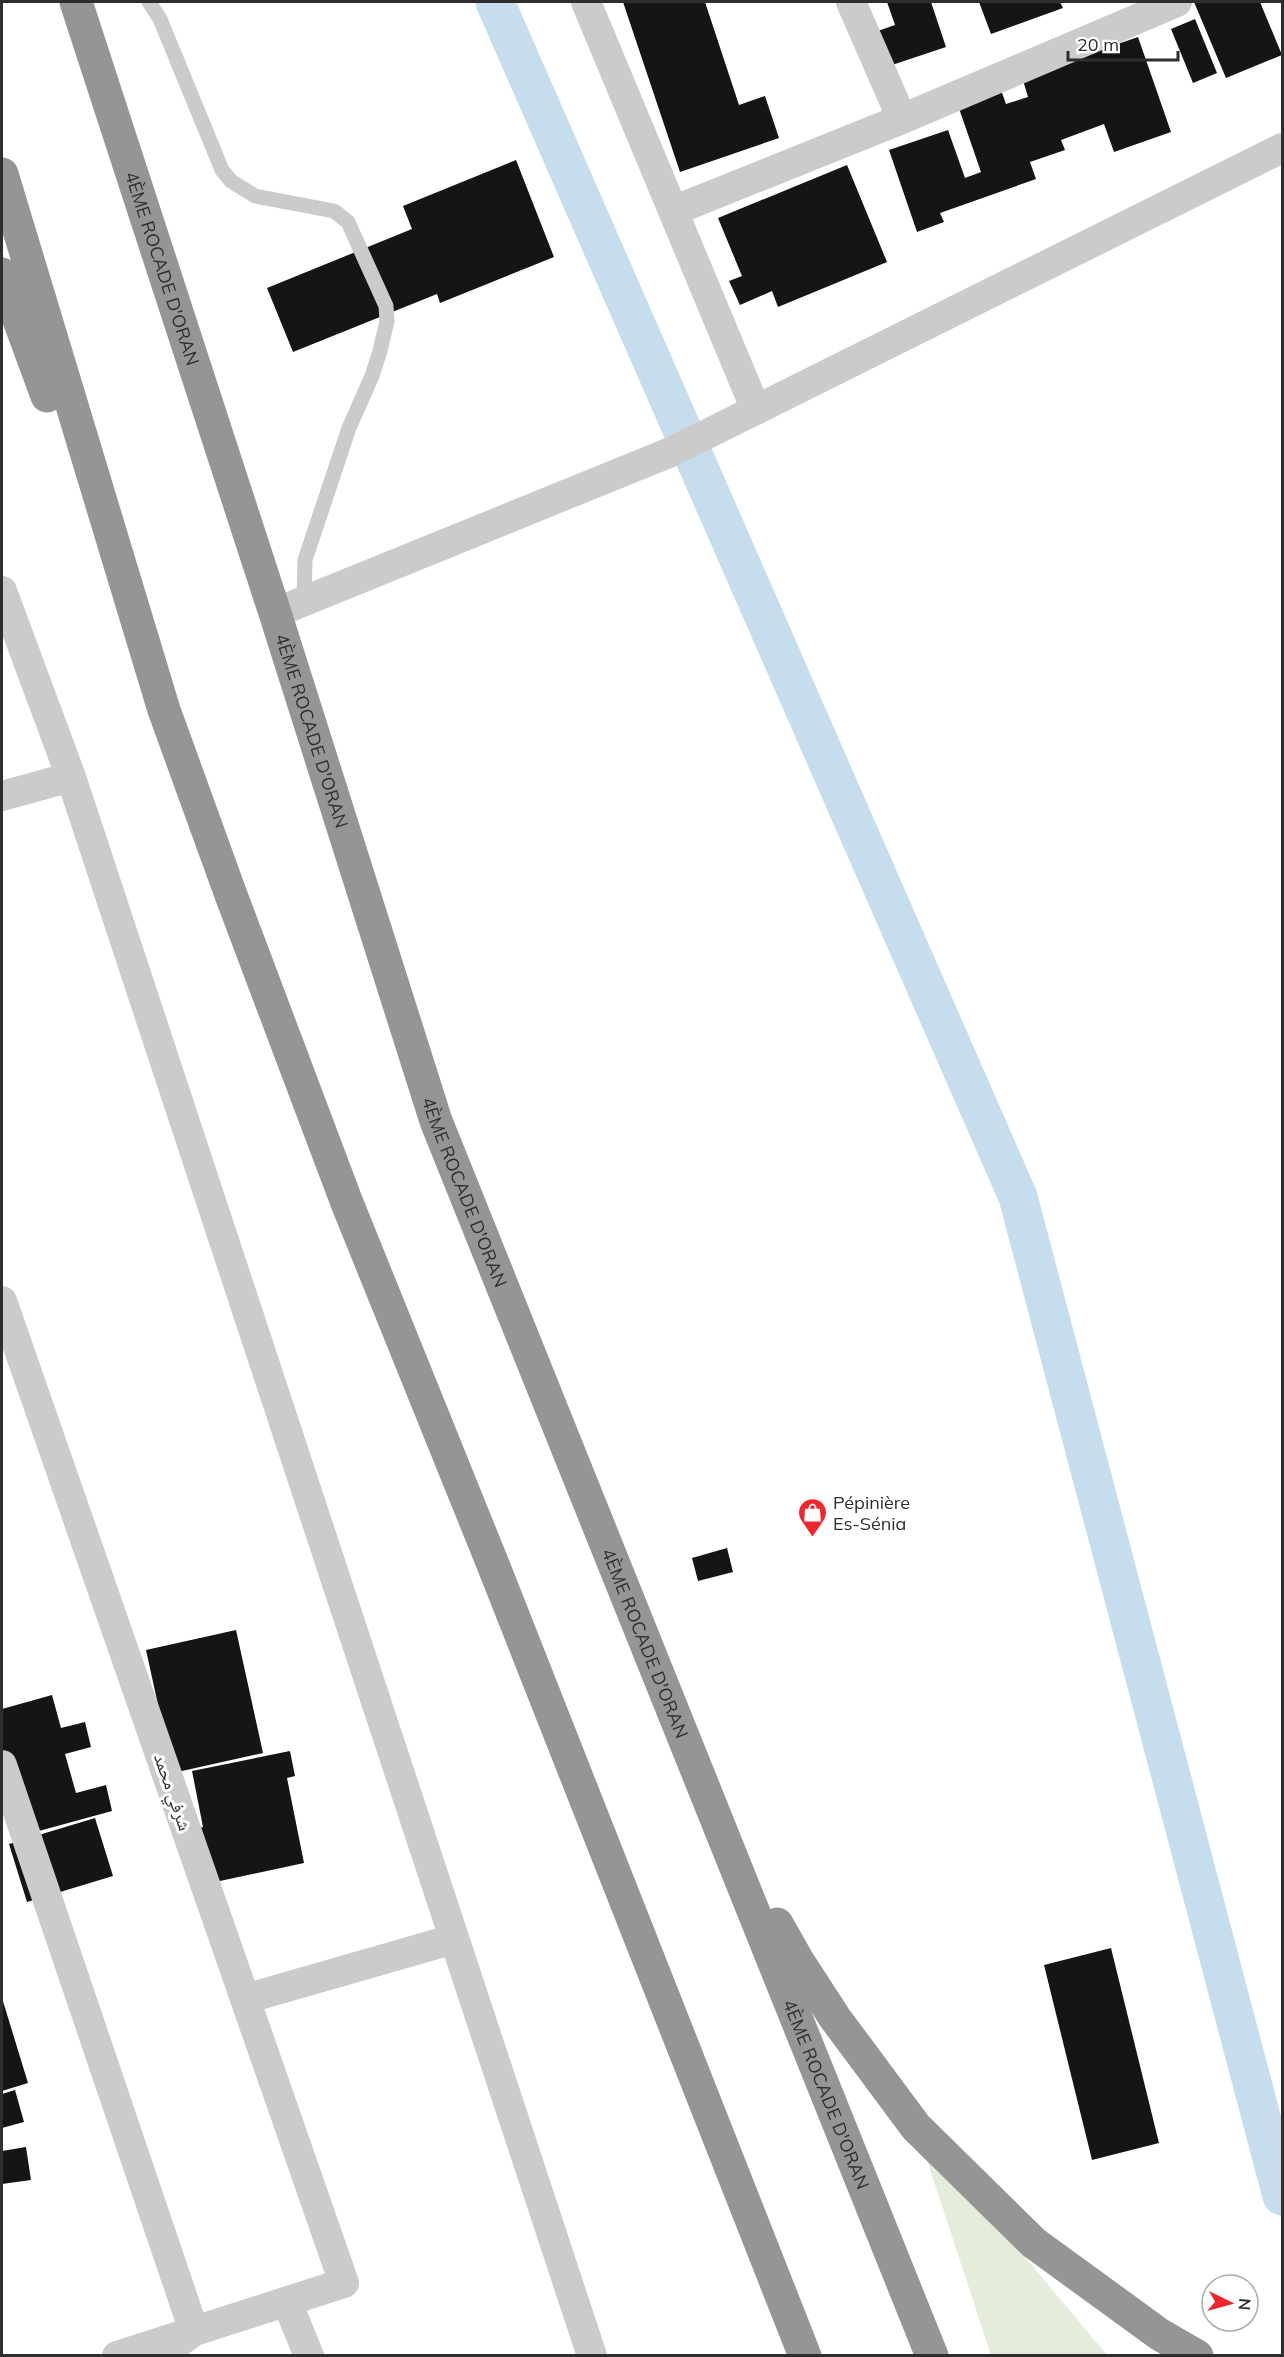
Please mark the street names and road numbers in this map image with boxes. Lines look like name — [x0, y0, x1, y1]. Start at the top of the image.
street label: 4ÈME ROCADE D'ORAN — [120, 168, 205, 368]
street label: 4ÈME ROCADE D'ORAN — [271, 631, 354, 831]
street label: 4ÈME ROCADE D'ORAN — [418, 1094, 513, 1290]
street label: 4ÈME ROCADE D'ORAN — [597, 1545, 694, 1741]
street label: شرفي محمد — [146, 1750, 197, 1835]
street label: 4ÈME ROCADE D'ORAN — [778, 1996, 875, 2192]

